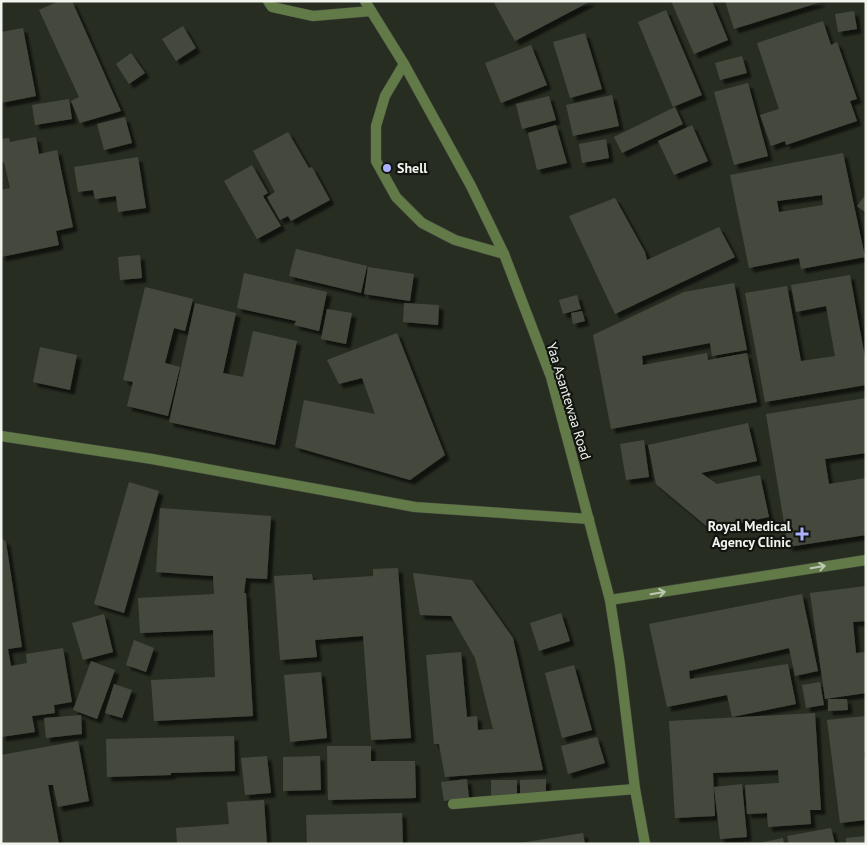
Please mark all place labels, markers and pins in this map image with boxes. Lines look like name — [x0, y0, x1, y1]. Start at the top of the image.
place label: Shell — [397, 159, 428, 177]
marker: Shell — [381, 162, 393, 174]
place label: Royal Medical Agency Clinic — [708, 517, 792, 551]
marker: Royal Medical Agency Clinic — [795, 527, 809, 541]

